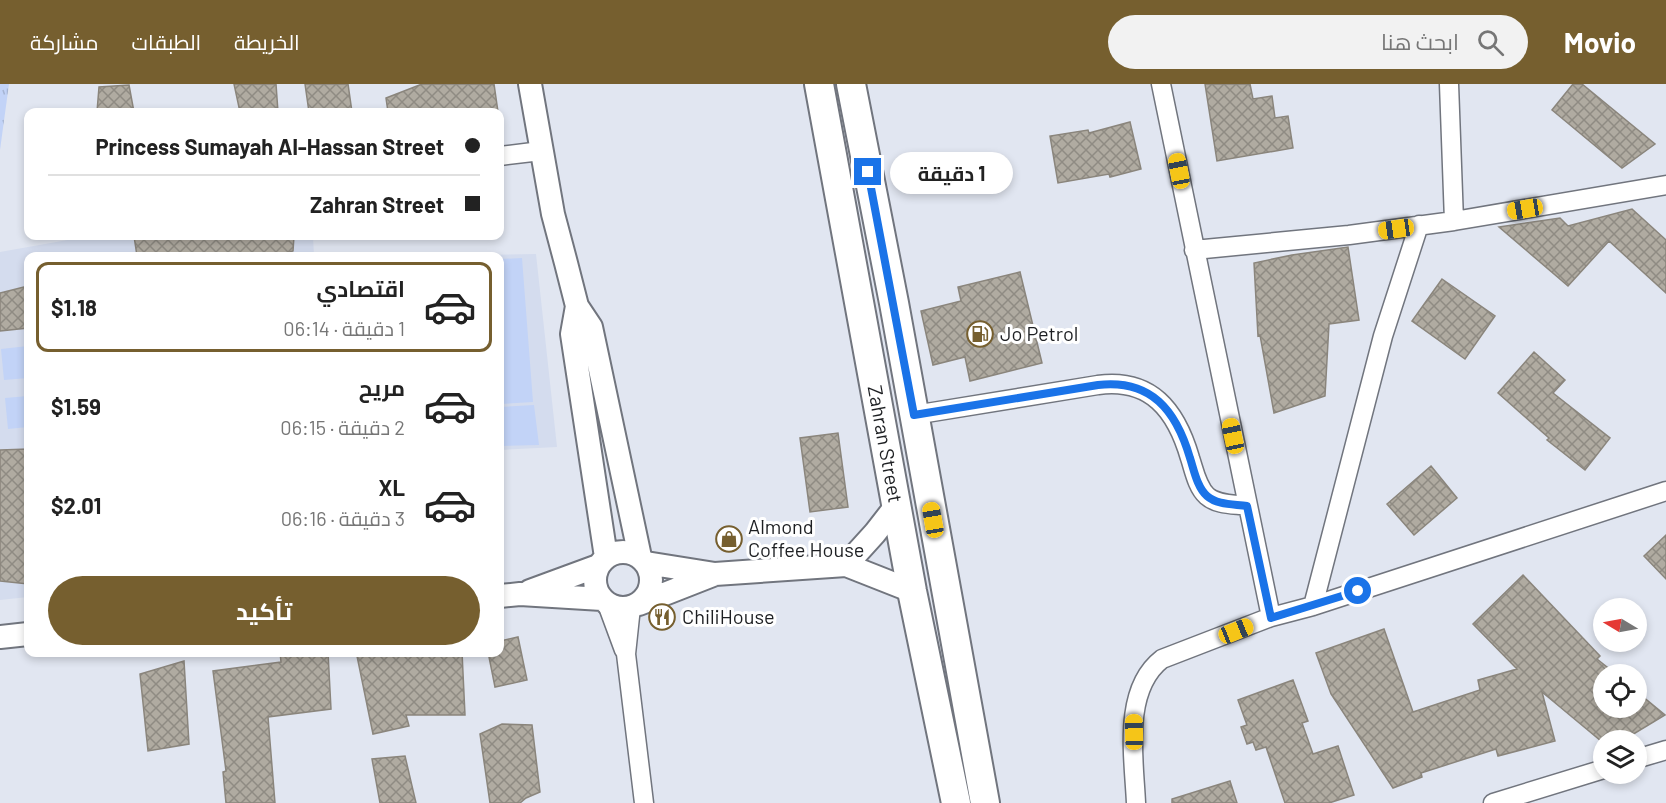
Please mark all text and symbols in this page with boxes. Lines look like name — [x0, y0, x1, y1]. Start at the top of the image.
search box — [1108, 15, 1528, 69]
text: Movio — [1564, 25, 1636, 59]
icon: search — [1474, 26, 1507, 59]
text: ابحث هنا — [1381, 28, 1459, 54]
text: مشاركة — [30, 29, 99, 54]
text: الطبقات — [132, 29, 201, 54]
text: الخريطة — [234, 29, 300, 54]
text: Princess Sumayah Al-Hassan Street — [95, 133, 444, 159]
callout: 1 دقيقة — [889, 151, 1012, 193]
car — [1167, 152, 1191, 190]
route end — [854, 158, 881, 185]
text: 1 دقيقة — [918, 161, 985, 185]
text: Zahran Street — [310, 191, 444, 217]
car — [1506, 197, 1544, 221]
car — [1377, 218, 1415, 240]
text: اقتصادي — [316, 275, 405, 301]
icon: car — [423, 280, 477, 334]
text: $1.18 — [51, 294, 97, 320]
text: 1 دقيقة · 06:14 — [283, 316, 405, 340]
fuel station icon: Jo Petrol — [965, 319, 995, 349]
place label: Jo Petrol — [1000, 321, 1078, 345]
text: مريح — [359, 374, 405, 400]
icon: car — [423, 379, 477, 433]
street label: Zahran Street — [863, 383, 909, 504]
text: $1.59 — [51, 393, 101, 419]
text: 2 دقيقة · 06:15 — [280, 415, 405, 439]
car — [1220, 417, 1246, 455]
text: XL — [379, 474, 405, 500]
icon: car — [423, 478, 477, 532]
text: $2.01 — [51, 492, 101, 518]
car — [921, 501, 945, 539]
text: 3 دقيقة · 06:16 — [281, 506, 405, 530]
place label: Almond Coffee House — [748, 514, 865, 561]
shop icon: Almond Coffee House — [714, 524, 744, 554]
button: تأكيد — [48, 576, 480, 645]
route start — [1344, 577, 1371, 604]
north arrow — [1593, 598, 1647, 652]
map controls — [1593, 598, 1647, 784]
restaurant icon: ChiliHouse — [647, 602, 677, 632]
place label: ChiliHouse — [682, 604, 775, 628]
car — [1216, 616, 1256, 646]
button: locate — [1593, 664, 1647, 718]
car — [1125, 714, 1143, 750]
button: layers — [1593, 730, 1647, 784]

